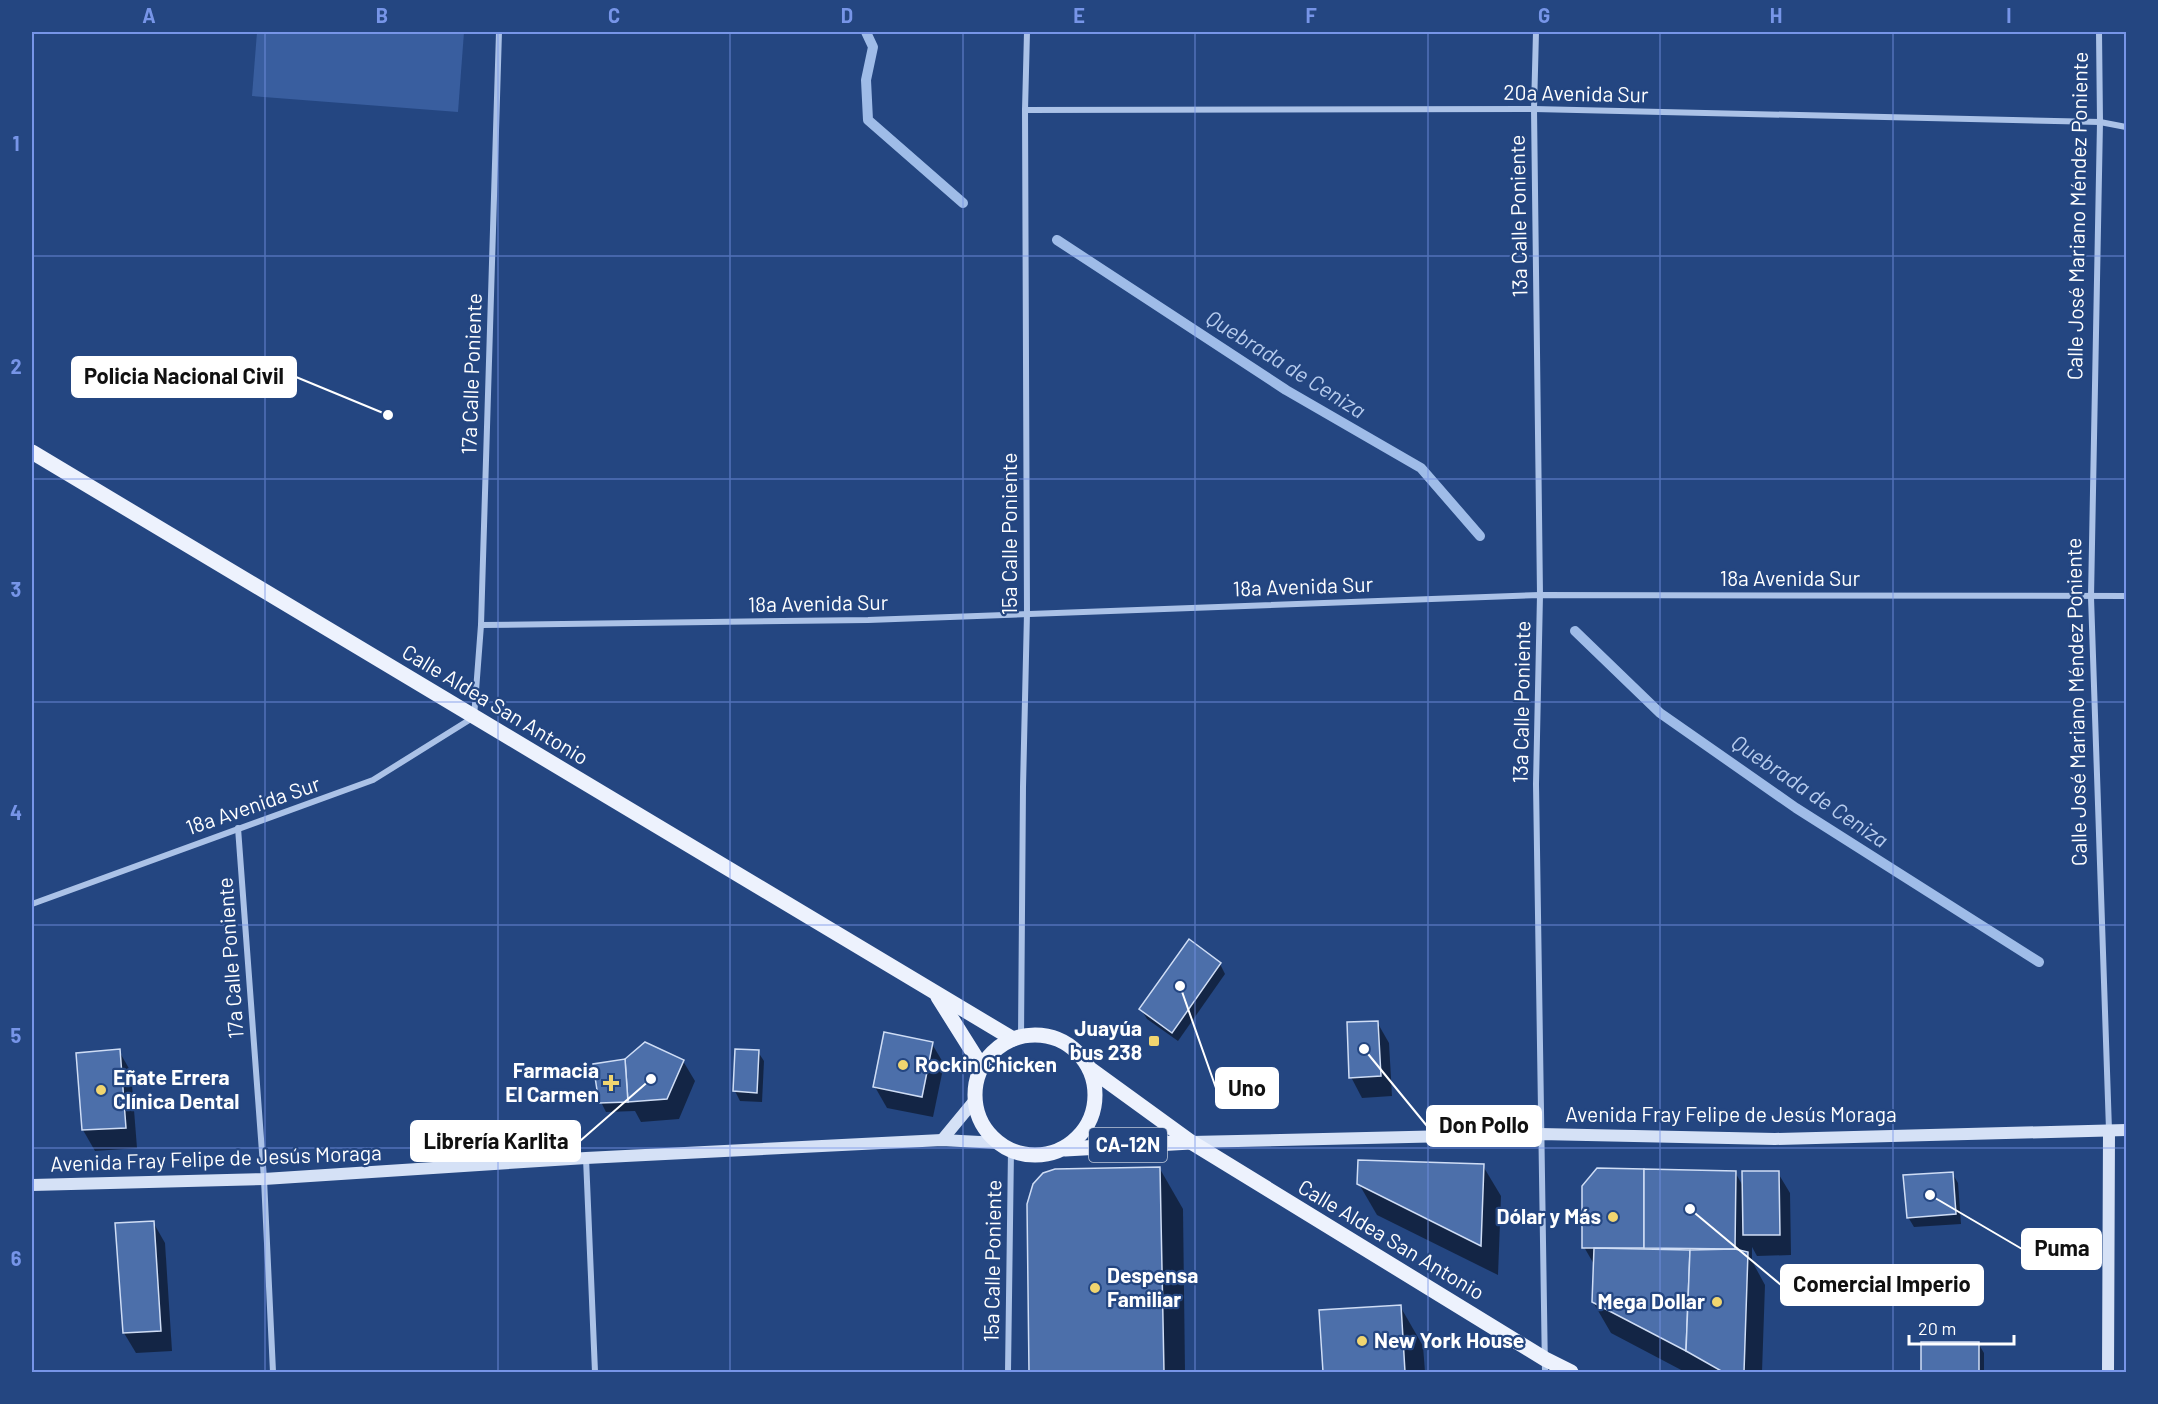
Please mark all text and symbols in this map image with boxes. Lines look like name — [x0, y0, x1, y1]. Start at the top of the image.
text: A — [142, 3, 156, 27]
text: B — [376, 3, 388, 27]
text: C — [608, 3, 620, 27]
text: D — [841, 3, 853, 27]
text: E — [1073, 3, 1085, 27]
text: F — [1305, 3, 1317, 27]
text: G — [1538, 3, 1550, 27]
text: H — [1770, 3, 1782, 27]
text: I — [2006, 3, 2012, 27]
street label: Calle José Mariano Méndez Poniente — [2061, 52, 2092, 380]
street label: 20a Avenida Sur — [1503, 79, 1649, 106]
text: 1 — [12, 131, 20, 155]
street label: 13a Calle Poniente — [1504, 134, 1531, 298]
street label: 17a Calle Poniente — [455, 293, 486, 455]
water label: Quebrada de Ceniza — [1202, 304, 1371, 423]
text: 2 — [10, 354, 22, 378]
callout: Policia Nacional Civil — [72, 357, 296, 397]
text: Policia Nacional Civil — [84, 362, 284, 388]
street label: 15a Calle Poniente — [996, 453, 1021, 615]
street label: Calle José Mariano Méndez Poniente — [2060, 538, 2091, 866]
street label: 18a Avenida Sur — [1720, 565, 1861, 590]
street label: 18a Avenida Sur — [1232, 571, 1374, 600]
text: 3 — [11, 577, 21, 601]
street label: 18a Avenida Sur — [748, 589, 889, 616]
street label: 13a Calle Poniente — [1507, 620, 1534, 784]
street label: Calle Aldea San Antonio — [398, 638, 593, 769]
water label: Quebrada de Ceniza — [1727, 728, 1894, 852]
street label: 18a Avenida Sur — [182, 770, 323, 839]
text: 4 — [10, 800, 22, 824]
street label: 17a Calle Poniente — [211, 877, 248, 1040]
place label: Juayúa bus 238 — [1070, 1015, 1142, 1064]
text: 5 — [11, 1023, 22, 1047]
marker: Juayúa bus 238 — [1147, 1034, 1161, 1048]
place label: Rockin Chicken — [915, 1051, 1057, 1076]
place label: Farmacia El Carmen — [505, 1057, 599, 1106]
marker: Rockin Chicken — [896, 1058, 910, 1072]
place label: Eñate Errera Clínica Dental — [113, 1064, 239, 1113]
callout: Uno — [1216, 1068, 1278, 1108]
text: Uno — [1228, 1074, 1266, 1100]
marker: Farmacia El Carmen — [604, 1076, 618, 1090]
marker: Eñate Errera Clínica Dental — [94, 1083, 108, 1097]
street label: Avenida Fray Felipe de Jesús Moraga — [1565, 1101, 1897, 1126]
callout: Don Pollo — [1427, 1106, 1541, 1146]
text: Don Pollo — [1439, 1111, 1529, 1137]
callout: Librería Karlita — [411, 1121, 580, 1161]
text: Librería Karlita — [423, 1127, 569, 1153]
road number: CA-12N — [1089, 1128, 1167, 1162]
street label: Avenida Fray Felipe de Jesús Moraga — [50, 1139, 382, 1176]
street label: Calle Aldea San Antonio — [1294, 1173, 1489, 1304]
street label: 15a Calle Poniente — [978, 1179, 1005, 1343]
place label: Dólar y Más — [1497, 1203, 1601, 1228]
marker: Dólar y Más — [1606, 1210, 1620, 1224]
callout: Puma — [2022, 1229, 2101, 1269]
text: Puma — [2034, 1234, 2090, 1260]
text: 6 — [11, 1246, 22, 1270]
place label: Despensa Familiar — [1107, 1262, 1198, 1311]
callout: Comercial Imperio — [1781, 1265, 1983, 1305]
text: Comercial Imperio — [1793, 1270, 1971, 1296]
marker: Despensa Familiar — [1088, 1281, 1102, 1295]
place label: Mega Dollar — [1598, 1288, 1705, 1313]
marker: Mega Dollar — [1710, 1295, 1724, 1309]
scale bar — [1909, 1308, 2014, 1346]
text: 20 m — [1918, 1317, 1956, 1339]
place label: New York House — [1374, 1327, 1524, 1352]
marker: New York House — [1355, 1334, 1369, 1348]

